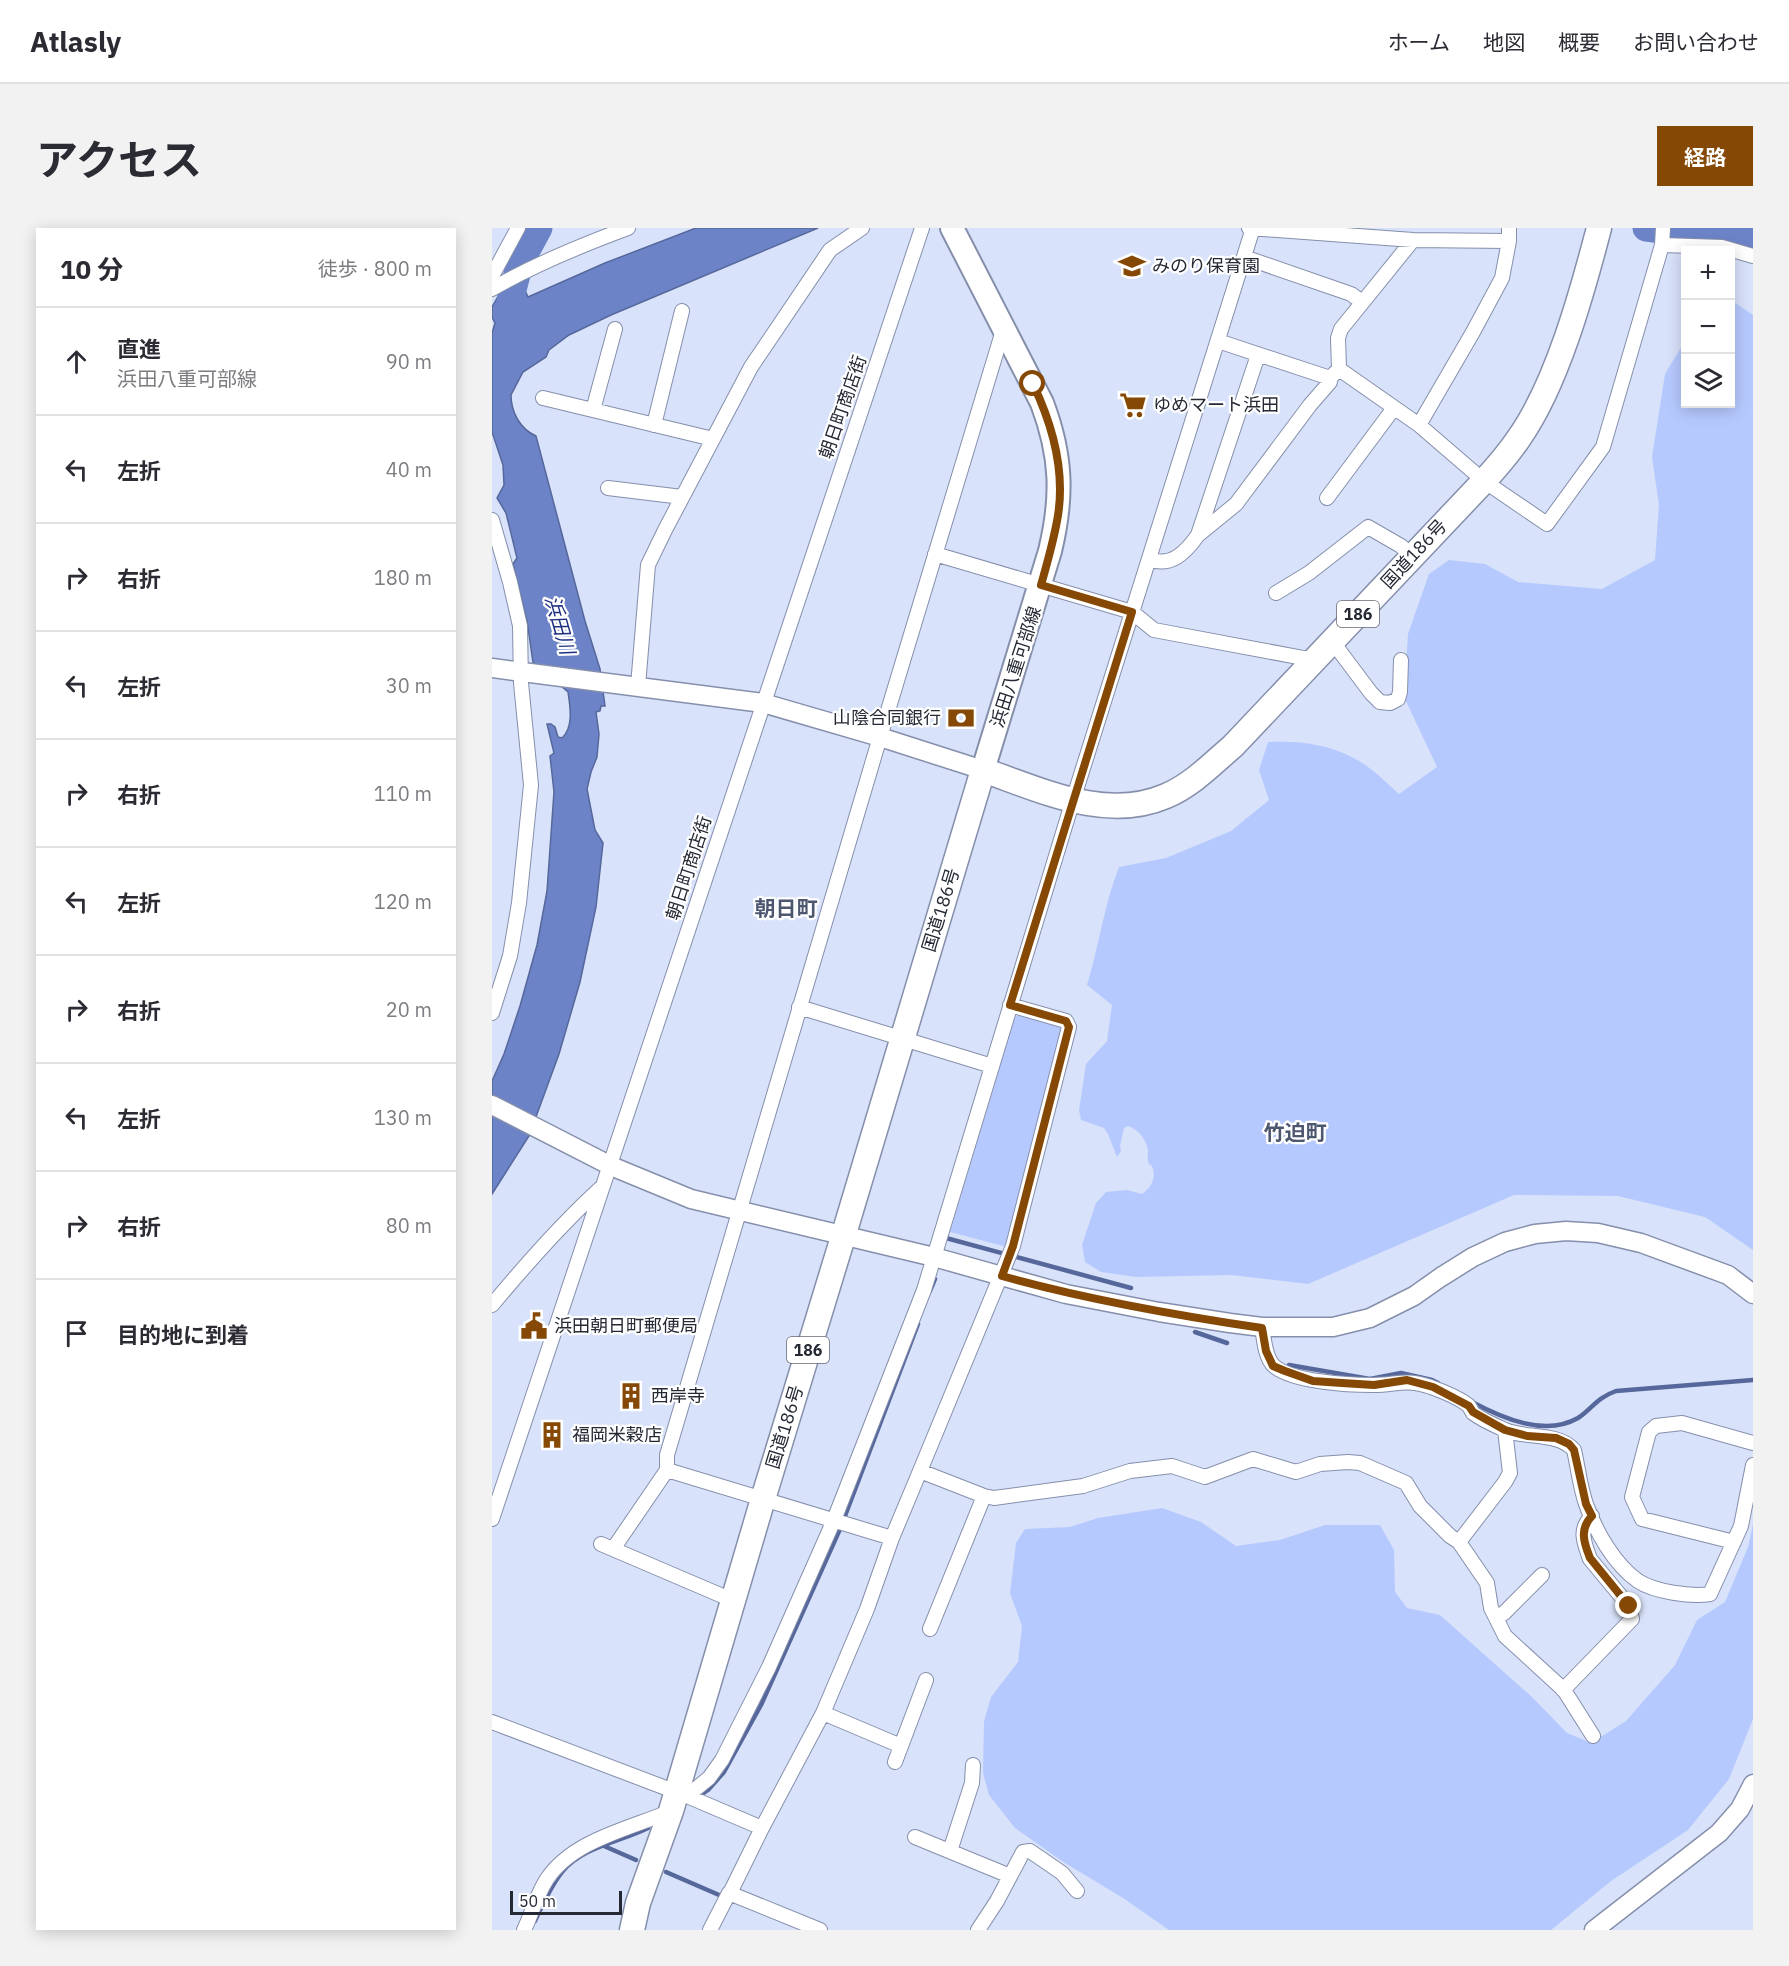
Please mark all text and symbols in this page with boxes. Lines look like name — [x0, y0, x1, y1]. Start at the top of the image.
text: Atlasly — [30, 23, 121, 60]
text: ホーム — [1388, 28, 1450, 56]
text: 地図 — [1483, 28, 1525, 56]
text: 概要 — [1558, 28, 1600, 56]
text: お問い合わせ — [1633, 28, 1759, 56]
button: 経路 — [1657, 126, 1753, 186]
text: アクセス — [36, 132, 202, 187]
map controls — [1681, 246, 1735, 408]
button: + — [1681, 246, 1735, 300]
school or university icon: みのり保育園 — [1117, 251, 1147, 281]
text: 10 分 — [60, 252, 123, 286]
place label: みのり保育園 — [1152, 254, 1260, 277]
text: 徒歩 · 800 m — [318, 255, 432, 282]
button: − — [1681, 300, 1735, 354]
text: 直進 — [117, 334, 161, 363]
icon: ahead — [60, 345, 93, 378]
text: 90 m — [386, 348, 432, 375]
street label: 朝日町商店街 — [814, 352, 871, 462]
button: layers — [1681, 354, 1735, 408]
text: 浜田八重可部線 — [117, 365, 257, 392]
route start — [1019, 370, 1045, 396]
supermarket icon: ゆめマート浜田 — [1118, 390, 1148, 420]
place label: ゆめマート浜田 — [1153, 393, 1279, 416]
icon: left — [60, 453, 93, 486]
text: 左折 — [117, 456, 161, 485]
text: 40 m — [386, 456, 432, 483]
street label: 国道186号 — [1376, 514, 1452, 593]
icon: right — [60, 561, 93, 594]
text: 右折 — [117, 564, 161, 593]
text: 180 m — [374, 564, 432, 591]
water label: 浜田川 — [539, 592, 582, 659]
road number: 186 — [1337, 601, 1379, 627]
street label: 浜田八重可部線 — [985, 603, 1046, 730]
icon: left — [60, 669, 93, 702]
text: 左折 — [117, 672, 161, 701]
text: 30 m — [386, 672, 432, 699]
bank icon: 山陰合同銀行 — [946, 703, 976, 733]
place label: 山陰合同銀行 — [833, 706, 941, 729]
icon: right — [60, 777, 93, 810]
text: 右折 — [117, 780, 161, 809]
text: 110 m — [374, 780, 432, 807]
street label: 朝日町商店街 — [661, 813, 716, 923]
street label: 国道186号 — [917, 865, 964, 955]
icon: left — [60, 885, 93, 918]
text: 左折 — [117, 888, 161, 917]
text: 120 m — [374, 888, 432, 915]
district label: 朝日町 — [755, 894, 818, 922]
icon: right — [60, 993, 93, 1026]
text: 右折 — [117, 996, 161, 1025]
text: 20 m — [386, 996, 432, 1023]
icon: left — [60, 1101, 93, 1134]
text: 左折 — [117, 1104, 161, 1133]
text: 130 m — [374, 1104, 432, 1131]
district label: 竹迫町 — [1264, 1118, 1327, 1146]
icon: right — [60, 1209, 93, 1242]
text: 右折 — [117, 1212, 161, 1241]
text: 80 m — [386, 1212, 432, 1239]
public building icon: 浜田朝日町郵便局 — [519, 1311, 549, 1341]
place label: 浜田朝日町郵便局 — [554, 1314, 698, 1337]
icon: arrive — [60, 1317, 93, 1350]
text: 目的地に到着 — [117, 1320, 249, 1349]
road number: 186 — [787, 1337, 829, 1363]
building icon: 西岸寺 — [616, 1381, 646, 1411]
street label: 国道186号 — [761, 1382, 808, 1472]
place label: 西岸寺 — [651, 1384, 705, 1407]
building icon: 福岡米穀店 — [537, 1420, 567, 1450]
place label: 福岡米穀店 — [572, 1423, 662, 1446]
route end — [1615, 1592, 1641, 1618]
scale bar — [510, 1888, 622, 1916]
text: 50 m — [519, 1891, 556, 1911]

